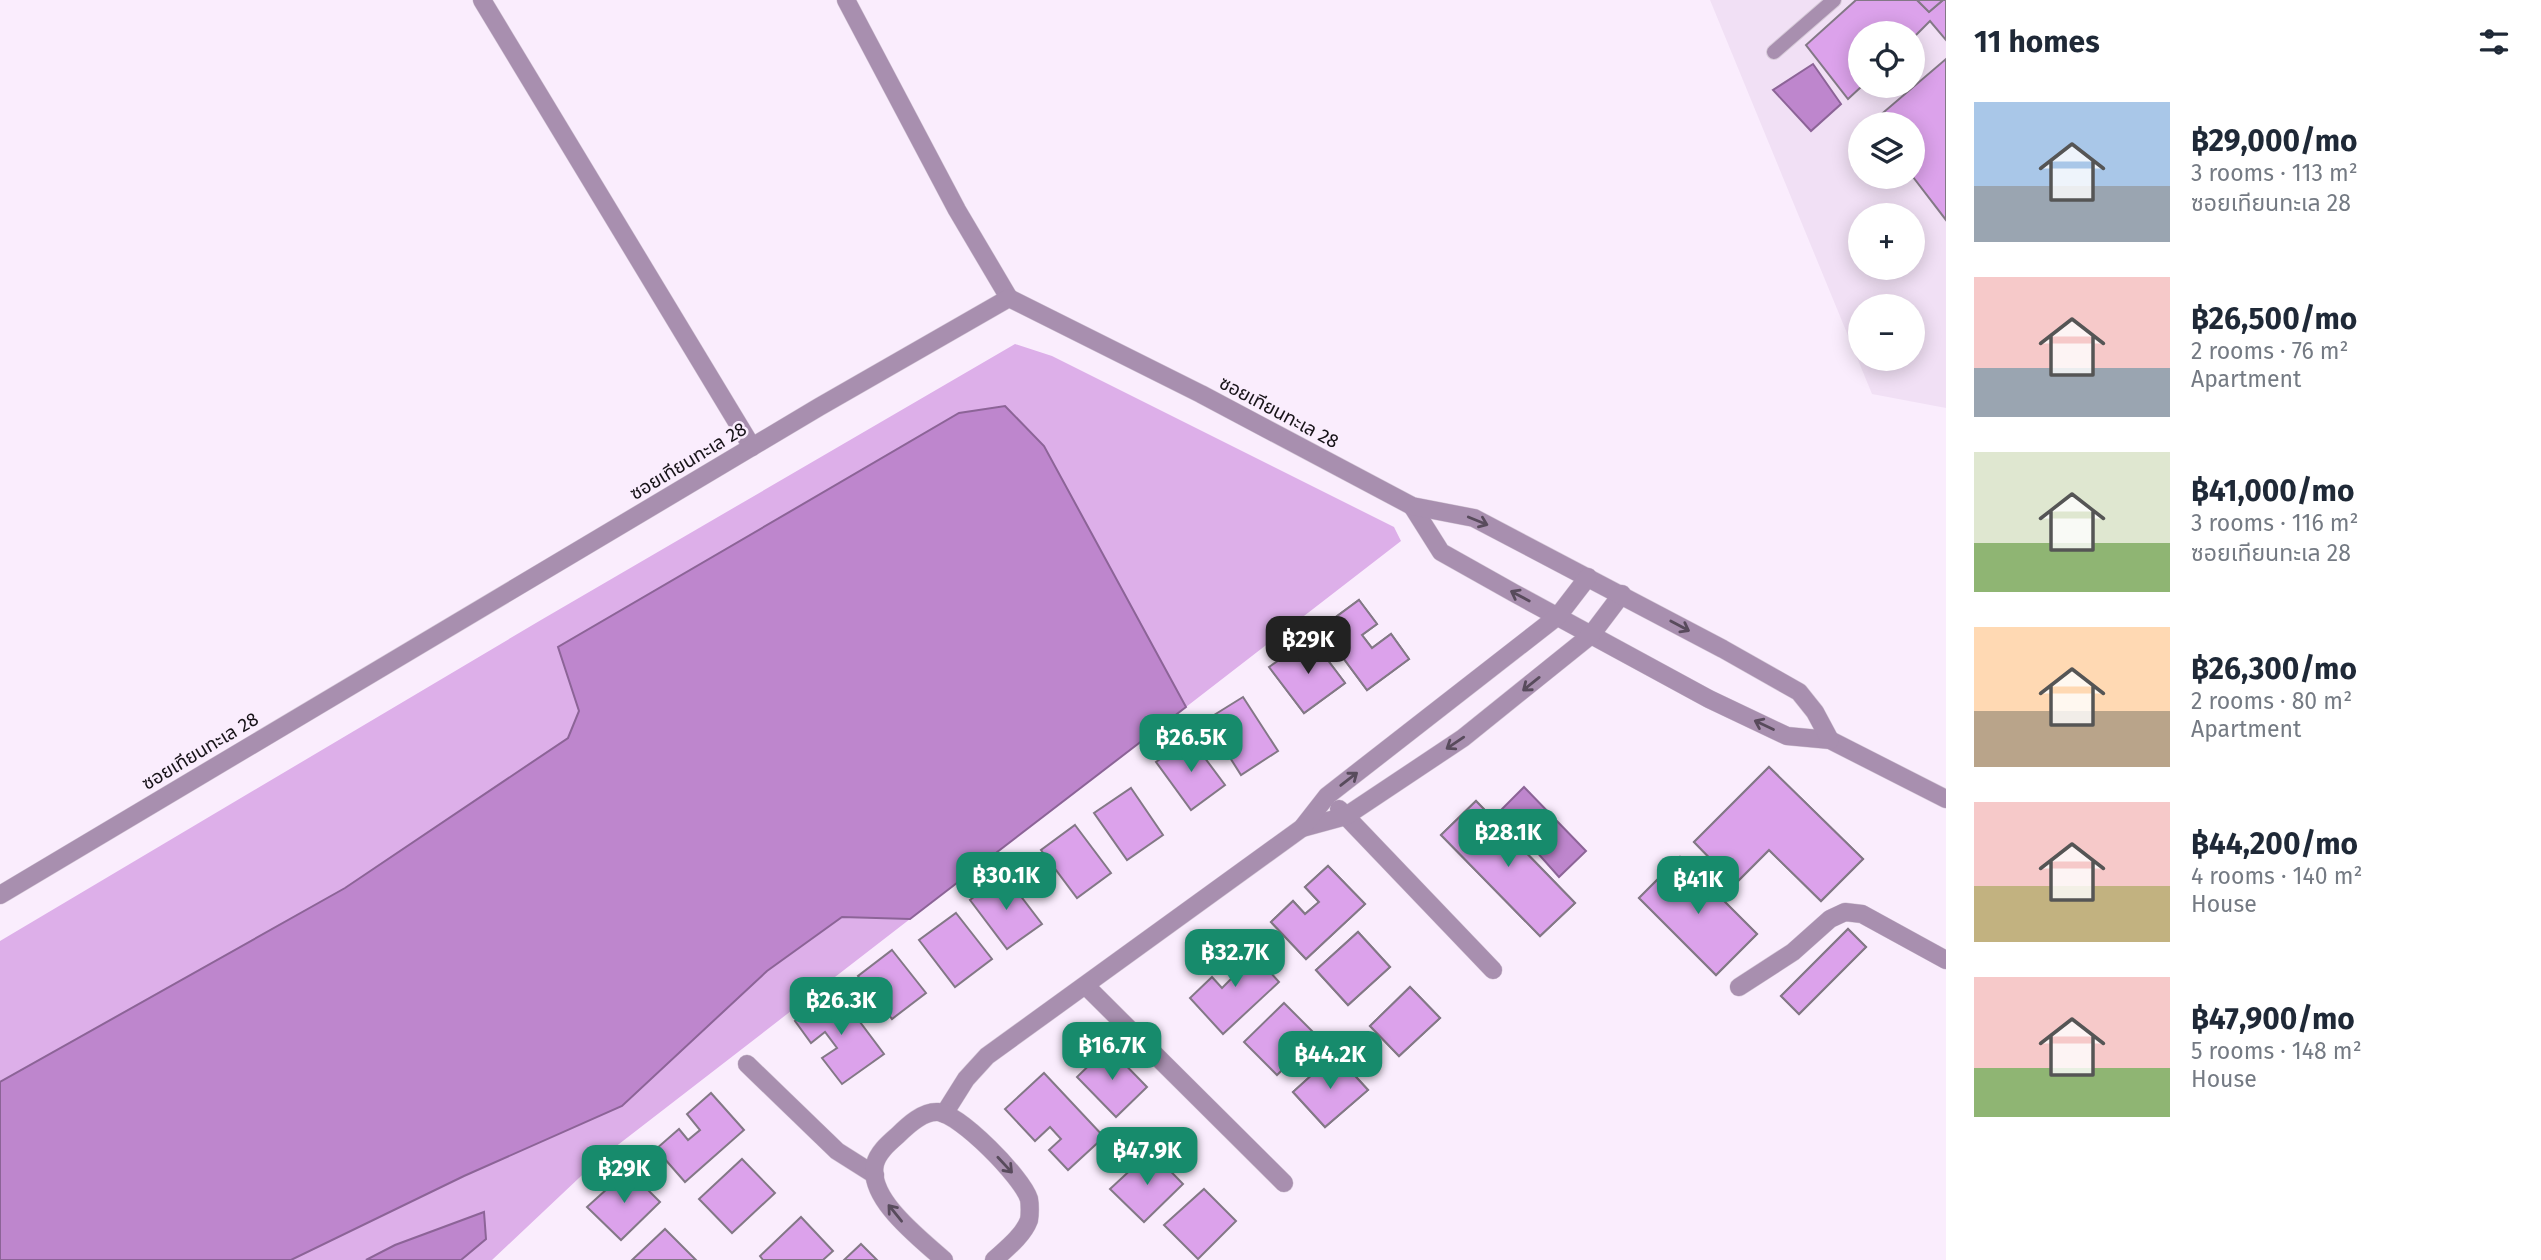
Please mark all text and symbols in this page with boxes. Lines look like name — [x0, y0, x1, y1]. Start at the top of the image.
map controls — [1848, 21, 1925, 371]
button: locate — [1848, 21, 1925, 98]
icon: filters — [2475, 23, 2513, 61]
text: 11 homes — [1974, 24, 2100, 60]
button: layers — [1848, 112, 1925, 189]
text: ฿29,000/mo — [2191, 123, 2358, 159]
icon: home — [2030, 130, 2114, 214]
text: 3 rooms · 113 m² — [2191, 159, 2358, 187]
text: ซอยเทียนทะเล 28 — [2191, 189, 2351, 217]
button: + — [1848, 203, 1925, 280]
button: − — [1848, 294, 1925, 371]
text: ฿26,500/mo — [2191, 301, 2357, 337]
icon: home — [2030, 305, 2114, 389]
text: 2 rooms · 76 m² — [2191, 337, 2349, 365]
text: Apartment — [2191, 365, 2301, 393]
street label: ซอยเทียนทะเล 28 — [1215, 371, 1343, 453]
street label: ซอยเทียนทะเล 28 — [625, 417, 751, 505]
text: ฿41,000/mo — [2191, 473, 2354, 509]
icon: home — [2030, 480, 2114, 564]
text: 3 rooms · 116 m² — [2191, 509, 2359, 537]
one-way arrow — [1467, 516, 1488, 529]
text: ซอยเทียนทะเล 28 — [2191, 539, 2351, 567]
one-way arrow — [1510, 589, 1530, 603]
pin: ฿29K — [1267, 616, 1349, 676]
one-way arrow — [1669, 620, 1690, 633]
text: ฿29K — [1282, 625, 1334, 653]
text: ฿26,300/mo — [2191, 651, 2357, 687]
icon: home — [2030, 655, 2114, 739]
one-way arrow — [1522, 676, 1540, 692]
text: 2 rooms · 80 m² — [2191, 687, 2352, 715]
street label: ซอยเทียนทะเล 28 — [137, 707, 263, 795]
pin: ฿26.5K — [1134, 714, 1248, 774]
text: Apartment — [2191, 715, 2301, 743]
one-way arrow — [1754, 718, 1775, 731]
text: ฿26.5K — [1156, 723, 1226, 751]
one-way arrow — [1446, 736, 1465, 750]
one-way arrow — [1339, 772, 1358, 787]
pin: ฿28.1K — [1451, 810, 1565, 869]
text: ฿28.1K — [1474, 818, 1542, 846]
text: ฿44,200/mo — [2191, 826, 2358, 862]
icon: home — [2030, 830, 2114, 914]
pin: ฿30.1K — [949, 852, 1063, 912]
pin: ฿41K — [1657, 856, 1739, 916]
text: ฿30.1K — [972, 861, 1040, 889]
text: 4 rooms · 140 m² — [2191, 862, 2362, 890]
text: ฿41K — [1673, 865, 1723, 893]
text: House — [2191, 890, 2257, 918]
pin: ฿32.7K — [1178, 930, 1292, 989]
text: ฿32.7K — [1201, 938, 1269, 966]
pin: ฿26.3K — [784, 978, 898, 1037]
text: ฿26.3K — [806, 986, 876, 1014]
text: ฿47,900/mo — [2191, 1001, 2355, 1037]
icon: home — [2030, 1005, 2114, 1089]
pin: ฿16.7K — [1055, 1023, 1169, 1082]
text: ฿16.7K — [1078, 1031, 1146, 1059]
pin: ฿44.2K — [1273, 1032, 1387, 1091]
text: 5 rooms · 148 m² — [2191, 1037, 2362, 1065]
text: ฿44.2K — [1294, 1040, 1366, 1068]
text: House — [2191, 1065, 2257, 1093]
pin: ฿47.9K — [1090, 1128, 1204, 1187]
text: ฿47.9K — [1112, 1136, 1182, 1164]
pin: ฿29K — [583, 1146, 665, 1205]
text: ฿29K — [598, 1154, 650, 1182]
one-way arrow — [997, 1157, 1014, 1174]
one-way arrow — [887, 1204, 902, 1222]

